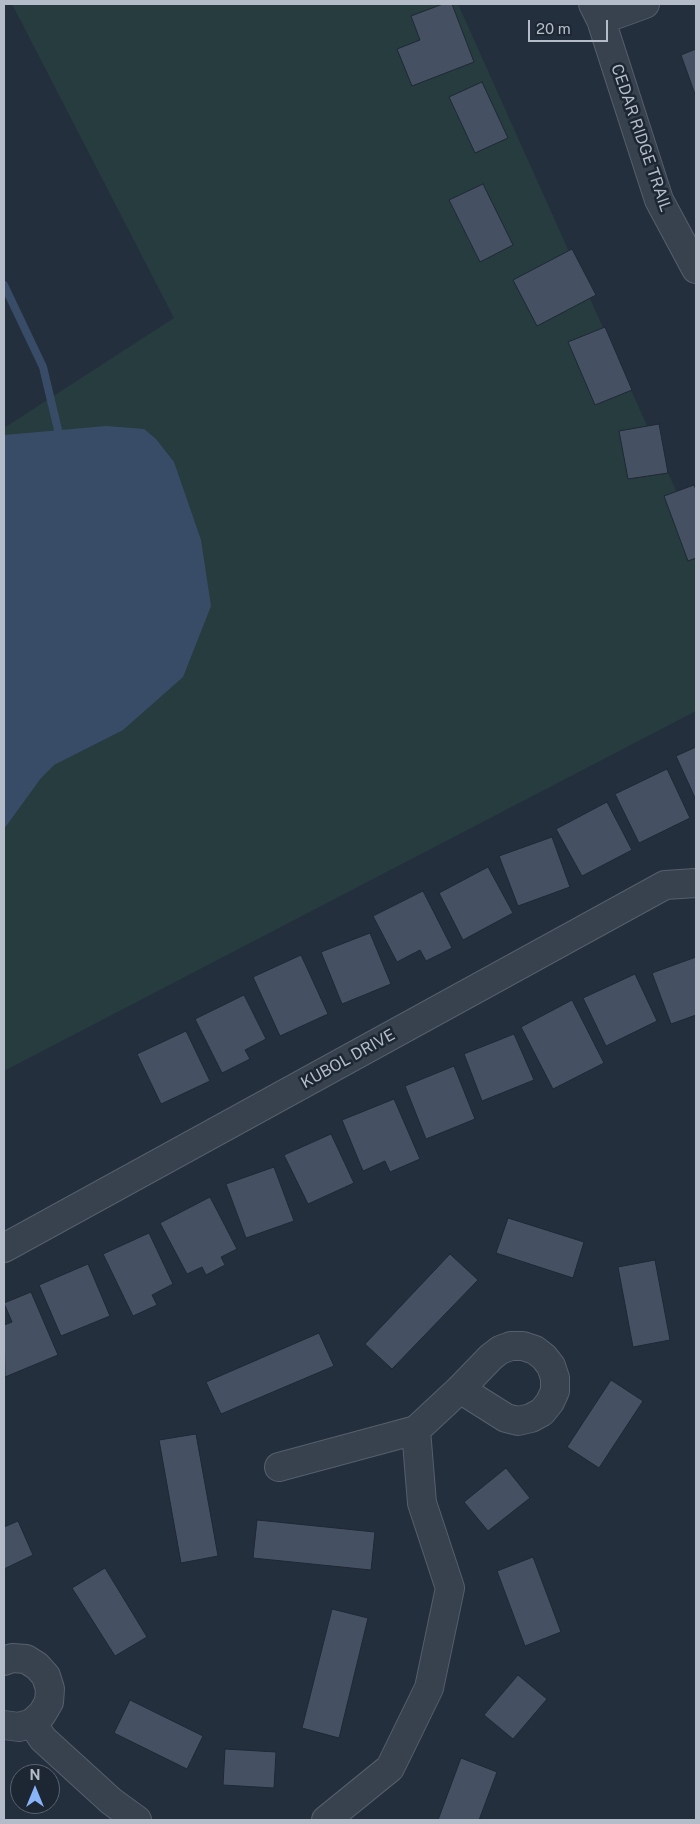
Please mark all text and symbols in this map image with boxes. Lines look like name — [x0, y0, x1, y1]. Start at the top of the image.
scale bar — [530, 10, 610, 42]
text: 20 m — [536, 20, 571, 37]
street label: CEDAR RIDGE TRAIL — [607, 61, 675, 215]
street label: KUBOL DRIVE — [298, 1025, 398, 1093]
north arrow — [10, 1764, 60, 1814]
text: N — [30, 1767, 40, 1783]

